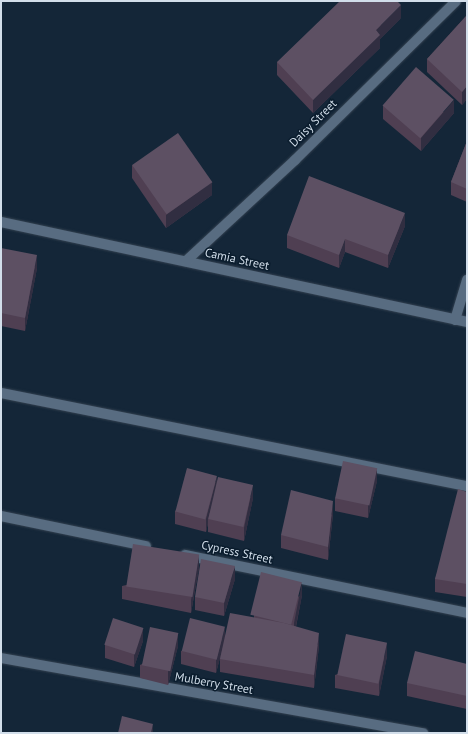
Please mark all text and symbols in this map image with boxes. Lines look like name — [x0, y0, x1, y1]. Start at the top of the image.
street label: Daisy Street — [286, 96, 340, 150]
street label: Camia Street — [204, 245, 270, 273]
street label: Cypress Street — [200, 537, 274, 567]
street label: Mulberry Street — [174, 669, 254, 697]

